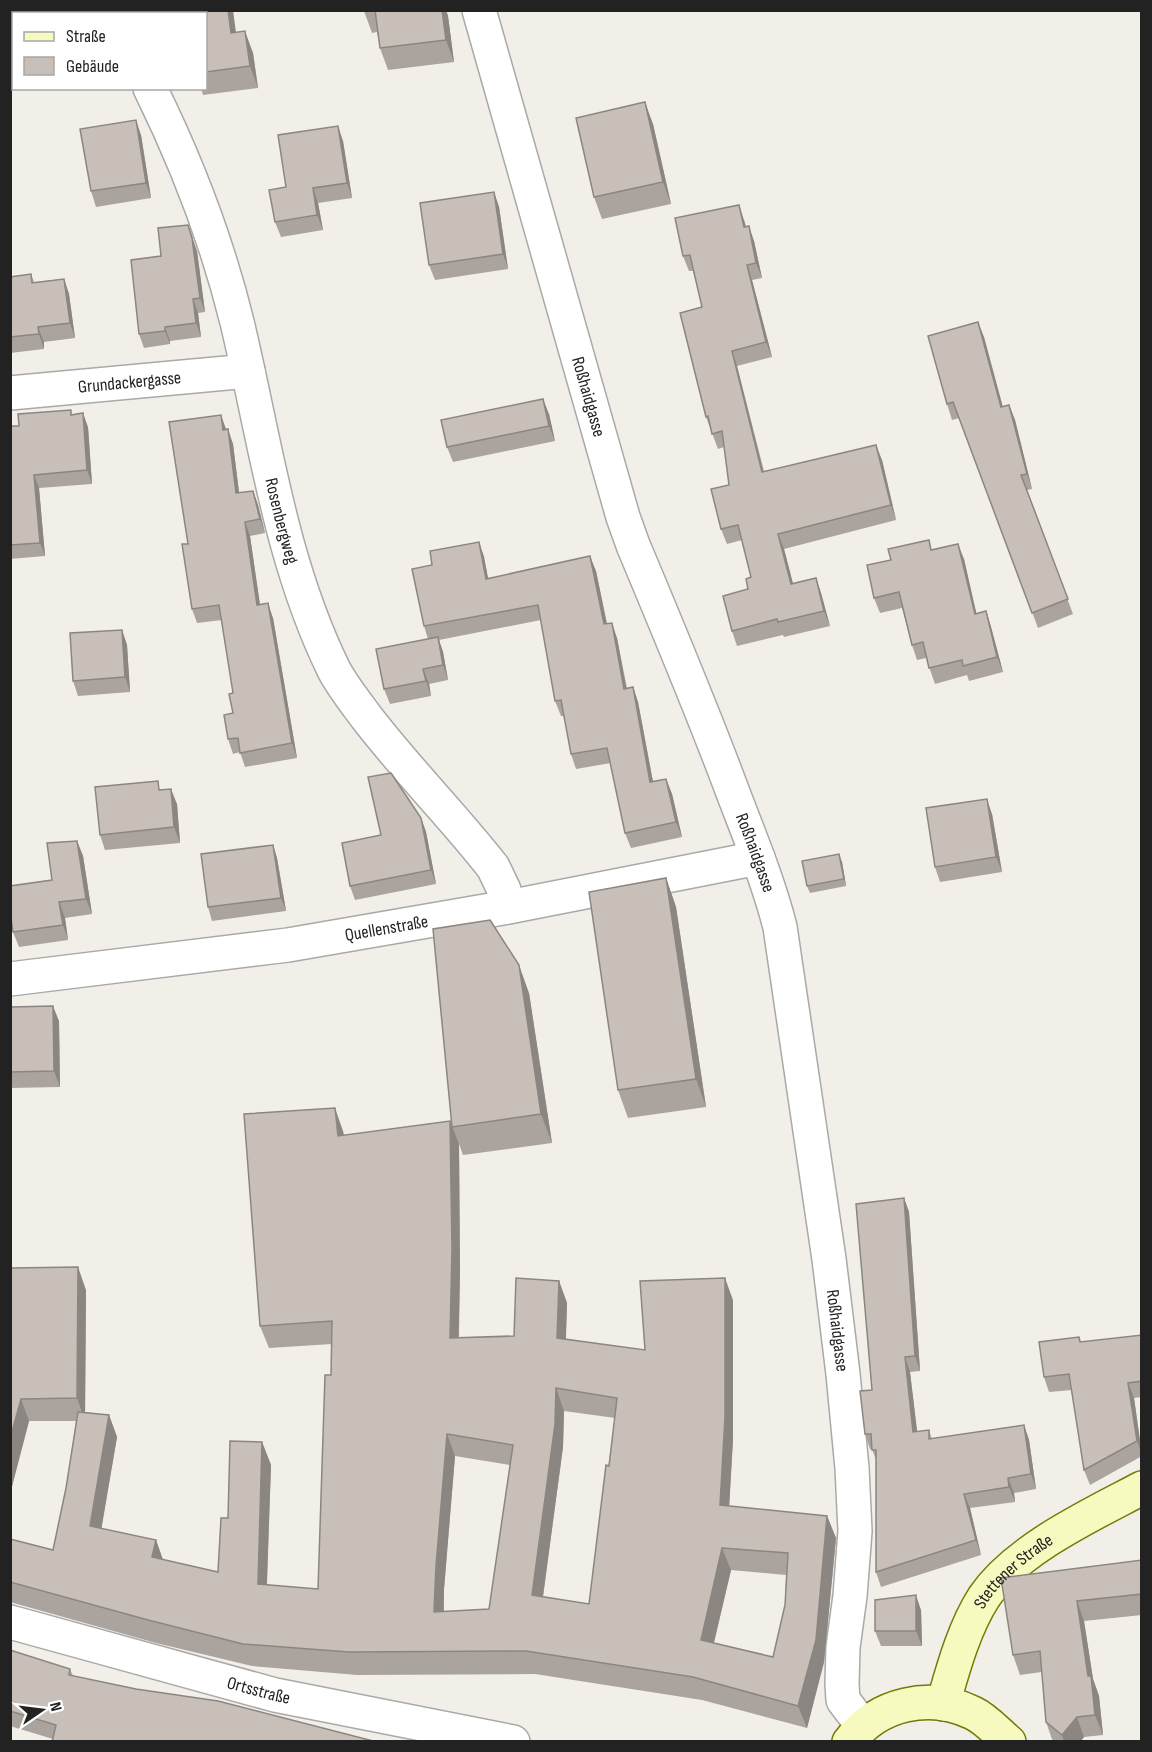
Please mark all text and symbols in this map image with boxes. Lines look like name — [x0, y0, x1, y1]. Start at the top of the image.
legend — [12, 12, 207, 90]
text: Straße — [66, 26, 106, 47]
text: Gebäude — [66, 56, 119, 77]
street label: Roßhaidgasse — [567, 354, 610, 439]
street label: Grundackergasse — [77, 367, 182, 398]
street label: Rosenbergweg — [260, 476, 303, 567]
street label: Roßhaidgasse — [731, 810, 779, 895]
street label: Quellenstraße — [343, 911, 430, 946]
street label: Roßhaidgasse — [822, 1288, 853, 1373]
street label: Stettener Straße — [969, 1530, 1057, 1612]
street label: Ortsstraße — [225, 1672, 292, 1709]
north arrow — [12, 1680, 72, 1740]
text: N — [45, 1700, 65, 1713]

